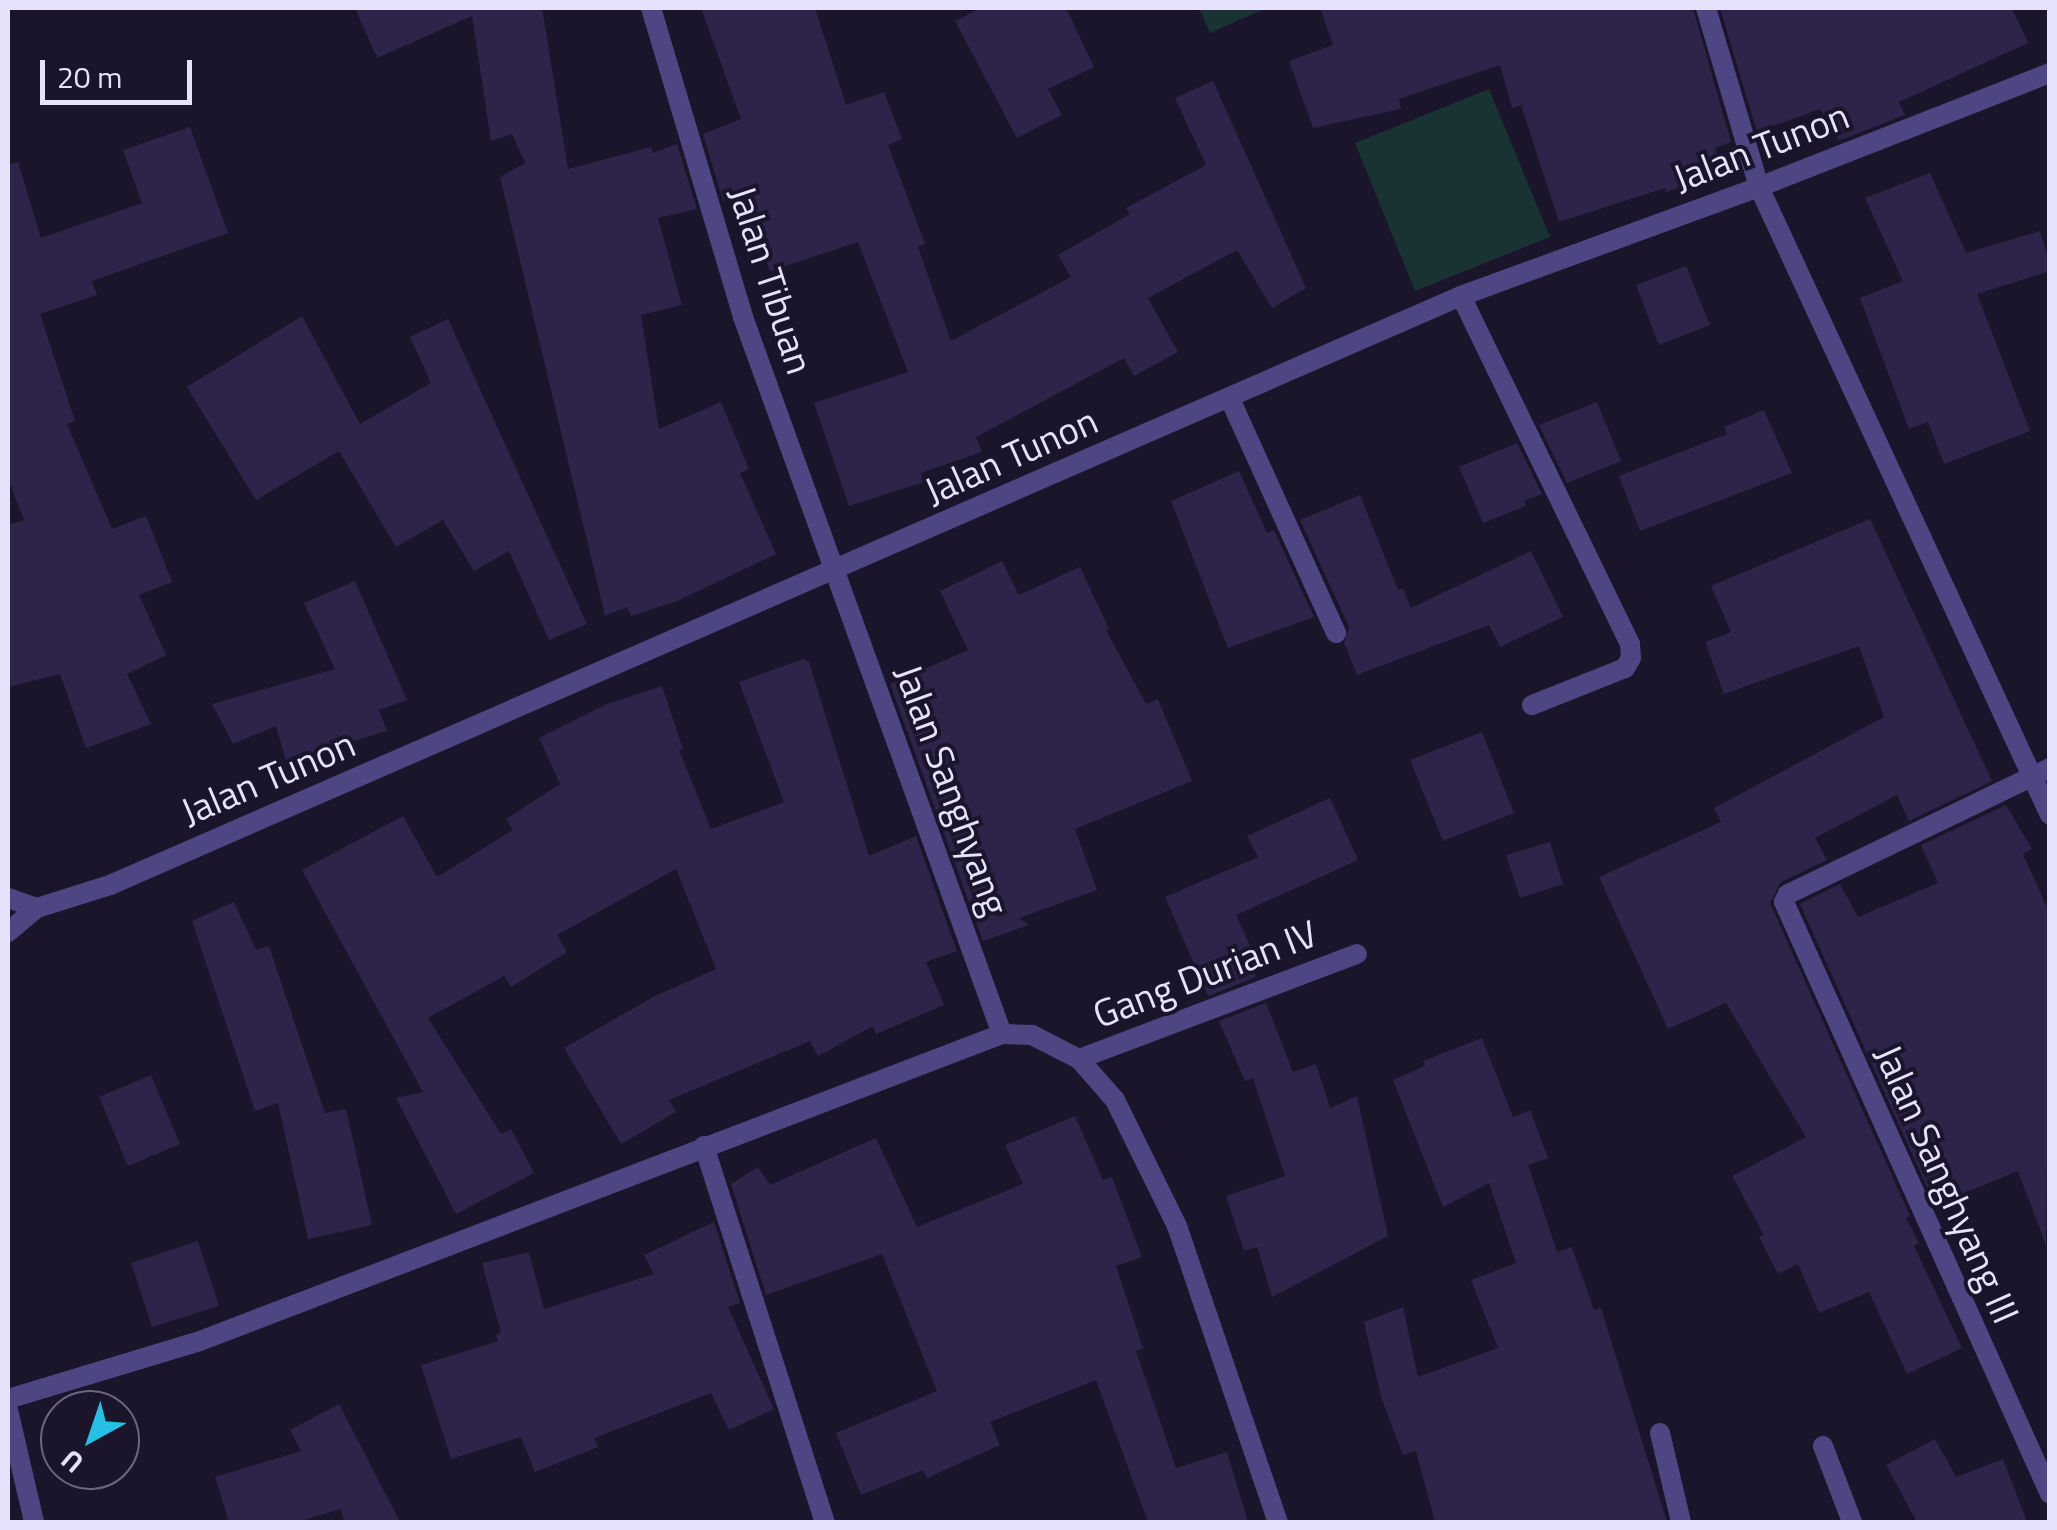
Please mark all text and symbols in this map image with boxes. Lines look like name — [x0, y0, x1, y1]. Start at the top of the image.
scale bar — [45, 40, 198, 102]
text: 20 m — [57, 54, 122, 100]
street label: Jalan Tunon — [1667, 93, 1855, 201]
street label: Jalan Tibuan — [719, 180, 823, 380]
street label: Jalan Tunon — [918, 398, 1104, 514]
street label: Jalan Sanghyang — [886, 658, 1018, 922]
street label: Jalan Tunon — [174, 721, 362, 835]
street label: Gang Durian IV — [1087, 910, 1323, 1038]
street label: Jalan Sanghyang III — [1865, 1038, 2029, 1330]
north arrow — [40, 1390, 140, 1490]
text: U — [51, 1439, 93, 1484]

